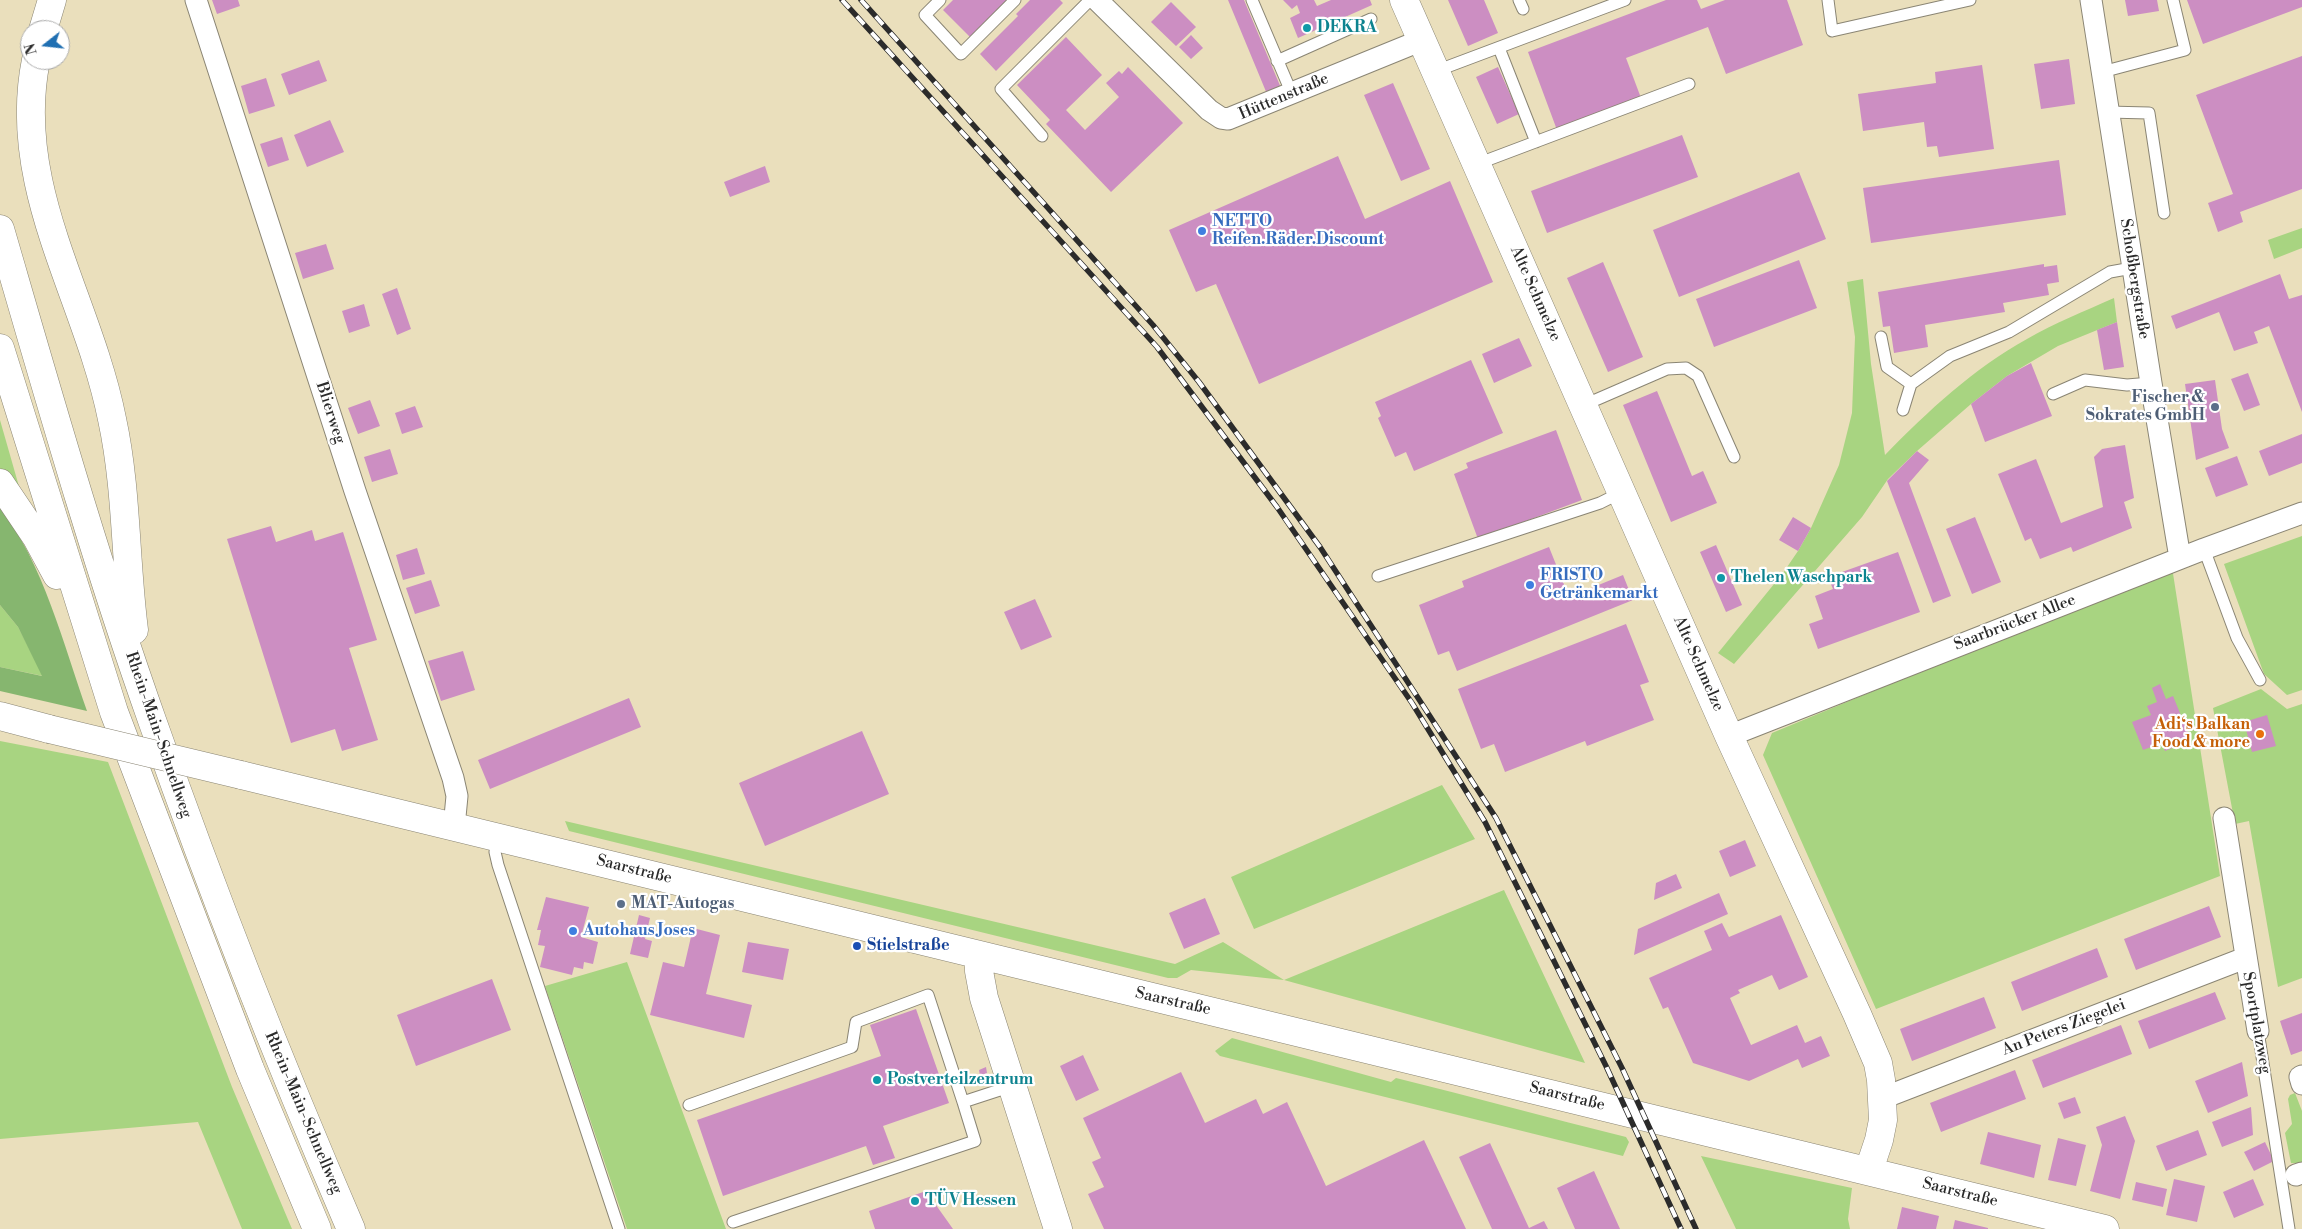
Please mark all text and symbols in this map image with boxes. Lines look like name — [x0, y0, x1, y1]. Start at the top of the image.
place label: DEKRA — [1317, 18, 1377, 38]
north arrow — [20, 20, 70, 70]
marker: DEKRA — [1301, 22, 1313, 34]
text: N — [21, 41, 42, 57]
street label: Hüttenstraße — [1236, 69, 1332, 125]
place label: NETTO Reifen.Räder.Discount — [1212, 212, 1384, 250]
street label: Schoßbergstraße — [2115, 217, 2153, 341]
marker: NETTO Reifen.Räder.Discount — [1196, 225, 1208, 237]
street label: Alte Schmelze — [1506, 244, 1564, 344]
street label: Blierweg — [311, 380, 349, 446]
place label: Fischer & Sokrates GmbH — [2086, 388, 2205, 426]
marker: Fischer & Sokrates GmbH — [2209, 401, 2221, 413]
place label: FRISTO Getränkemarkt — [1540, 566, 1658, 604]
place label: Thelen Waschpark — [1731, 568, 1872, 588]
marker: Thelen Waschpark — [1715, 572, 1727, 584]
marker: FRISTO Getränkemarkt — [1524, 579, 1536, 591]
street label: Saarbrücker Allee — [1951, 591, 2079, 655]
street label: Alte Schmelze — [1669, 614, 1727, 714]
street label: Rhein-Main-Schnellweg — [120, 649, 196, 821]
place label: Adi‘s Balkan Food & more — [2152, 715, 2250, 753]
marker: Adi‘s Balkan Food & more — [2254, 728, 2266, 740]
street label: Saarstraße — [594, 851, 674, 889]
place label: MAT-Autogas — [631, 894, 734, 914]
marker: MAT-Autogas — [615, 898, 627, 910]
place label: Autohaus Joses — [583, 921, 695, 941]
marker: Autohaus Joses — [567, 925, 579, 937]
place label: Stielstraße — [867, 936, 950, 956]
marker: Stielstraße — [851, 940, 863, 952]
street label: Sportplatzweg — [2238, 971, 2274, 1075]
street label: Saarstraße — [1133, 984, 1213, 1020]
street label: An Peters Ziegelei — [2000, 996, 2128, 1060]
street label: Rhein-Main-Schnellweg — [260, 1029, 346, 1197]
place label: Postverteilzentrum — [887, 1070, 1033, 1090]
marker: Postverteilzentrum — [871, 1074, 883, 1086]
street label: Saarstraße — [1527, 1078, 1607, 1116]
street label: Saarstraße — [1920, 1174, 2000, 1212]
place label: TÜV Hessen — [925, 1191, 1016, 1211]
marker: TÜV Hessen — [909, 1195, 921, 1207]

